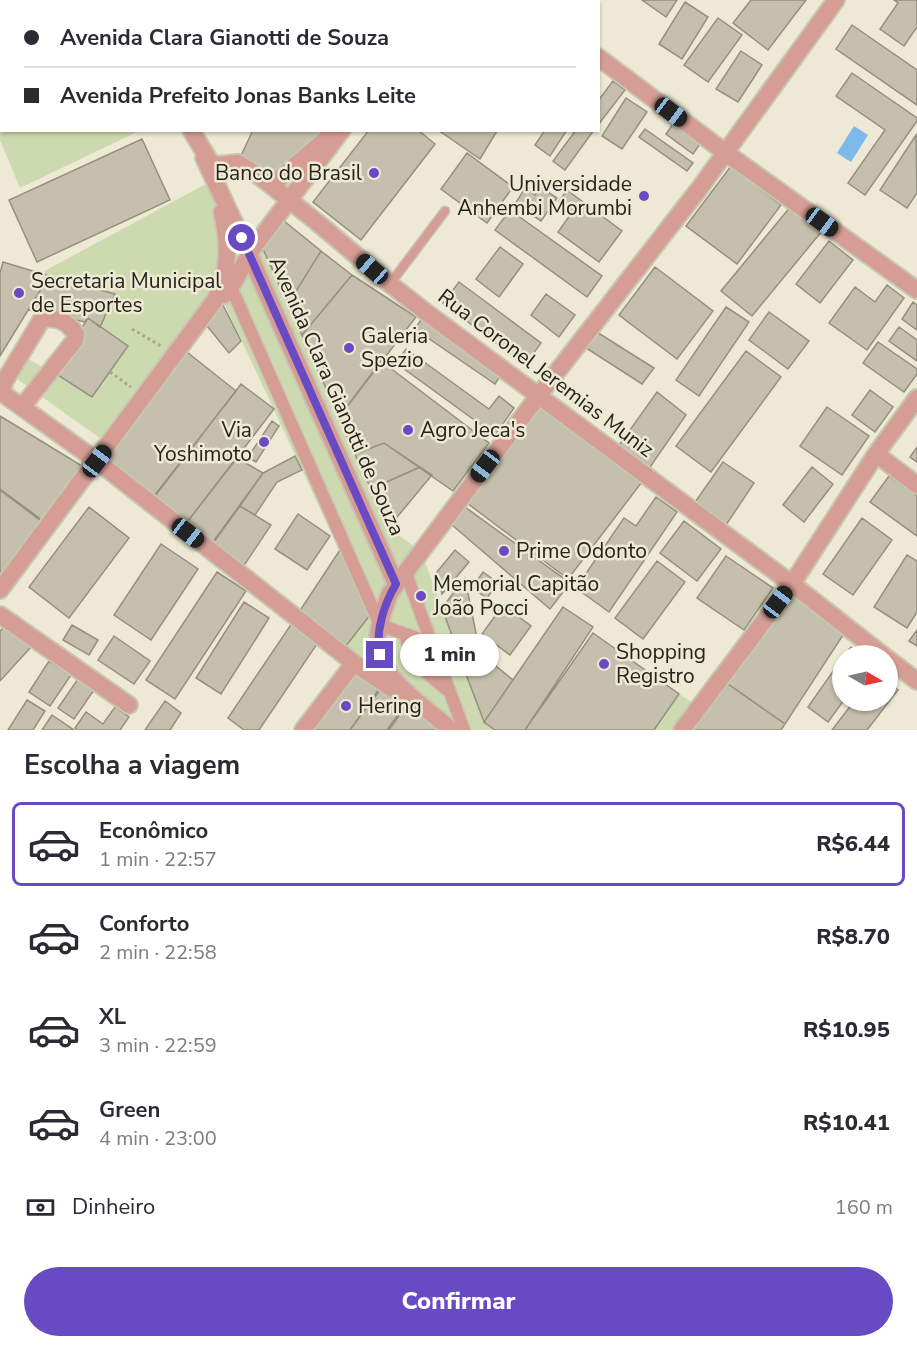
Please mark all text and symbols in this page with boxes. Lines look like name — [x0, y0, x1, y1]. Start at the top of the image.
text: Avenida Clara Gianotti de Souza — [60, 23, 389, 53]
text: Avenida Prefeito Jonas Banks Leite — [60, 81, 416, 111]
car — [651, 94, 691, 130]
place label: Banco do Brasil — [215, 159, 363, 187]
marker: Banco do Brasil — [367, 166, 381, 180]
place label: Universidade Anhembi Morumbi — [457, 170, 632, 222]
marker: Universidade Anhembi Morumbi — [637, 189, 651, 203]
car — [802, 204, 842, 240]
route start — [228, 224, 255, 251]
car — [353, 250, 391, 288]
street label: Avenida Clara Gianotti de Souza — [263, 252, 411, 540]
place label: Secretaria Municipal de Esportes — [31, 267, 222, 319]
street label: Rua Coronel Jeremias Muniz — [432, 283, 660, 464]
marker: Secretaria Municipal de Esportes — [12, 286, 26, 300]
place label: Galeria Spezio — [361, 322, 428, 374]
marker: Galeria Spezio — [342, 341, 356, 355]
place label: Via Yoshimoto — [153, 416, 252, 468]
place label: Agro Jeca's — [420, 416, 525, 444]
marker: Agro Jeca's — [401, 423, 415, 437]
marker: Via Yoshimoto — [257, 435, 271, 449]
car — [79, 441, 115, 481]
car — [467, 446, 503, 486]
car — [168, 515, 208, 551]
place label: Prime Odonto — [516, 537, 647, 565]
marker: Prime Odonto — [497, 544, 511, 558]
place label: Memorial Capitão João Pocci — [432, 570, 599, 622]
car — [760, 582, 796, 622]
marker: Memorial Capitão João Pocci — [414, 589, 428, 603]
callout: 1 min — [401, 634, 500, 676]
place label: Shopping Registro — [616, 638, 706, 690]
route end — [366, 641, 393, 668]
text: 1 min — [423, 641, 476, 668]
north arrow — [832, 645, 898, 711]
map controls — [832, 645, 898, 711]
marker: Shopping Registro — [597, 657, 611, 671]
place label: Hering — [358, 692, 422, 720]
marker: Hering — [339, 699, 353, 713]
text: Escolha a viagem — [24, 747, 240, 784]
text: Econômico — [99, 816, 208, 846]
icon: car — [27, 817, 81, 871]
text: R$6.44 — [816, 829, 890, 859]
text: 1 min · 22:57 — [99, 846, 217, 873]
text: Conforto — [99, 909, 189, 939]
icon: car — [27, 910, 81, 964]
text: R$8.70 — [816, 922, 890, 952]
text: 2 min · 22:58 — [99, 939, 217, 966]
text: XL — [99, 1002, 126, 1032]
icon: car — [27, 1003, 81, 1057]
text: R$10.95 — [803, 1015, 890, 1045]
text: 3 min · 22:59 — [99, 1032, 217, 1059]
text: Green — [99, 1095, 160, 1125]
icon: car — [27, 1096, 81, 1150]
text: R$10.41 — [803, 1108, 890, 1138]
text: 4 min · 23:00 — [99, 1125, 217, 1152]
icon: cash — [24, 1191, 57, 1224]
text: Dinheiro — [72, 1192, 155, 1222]
text: 160 m — [835, 1194, 893, 1221]
button: Confirmar — [24, 1267, 893, 1336]

